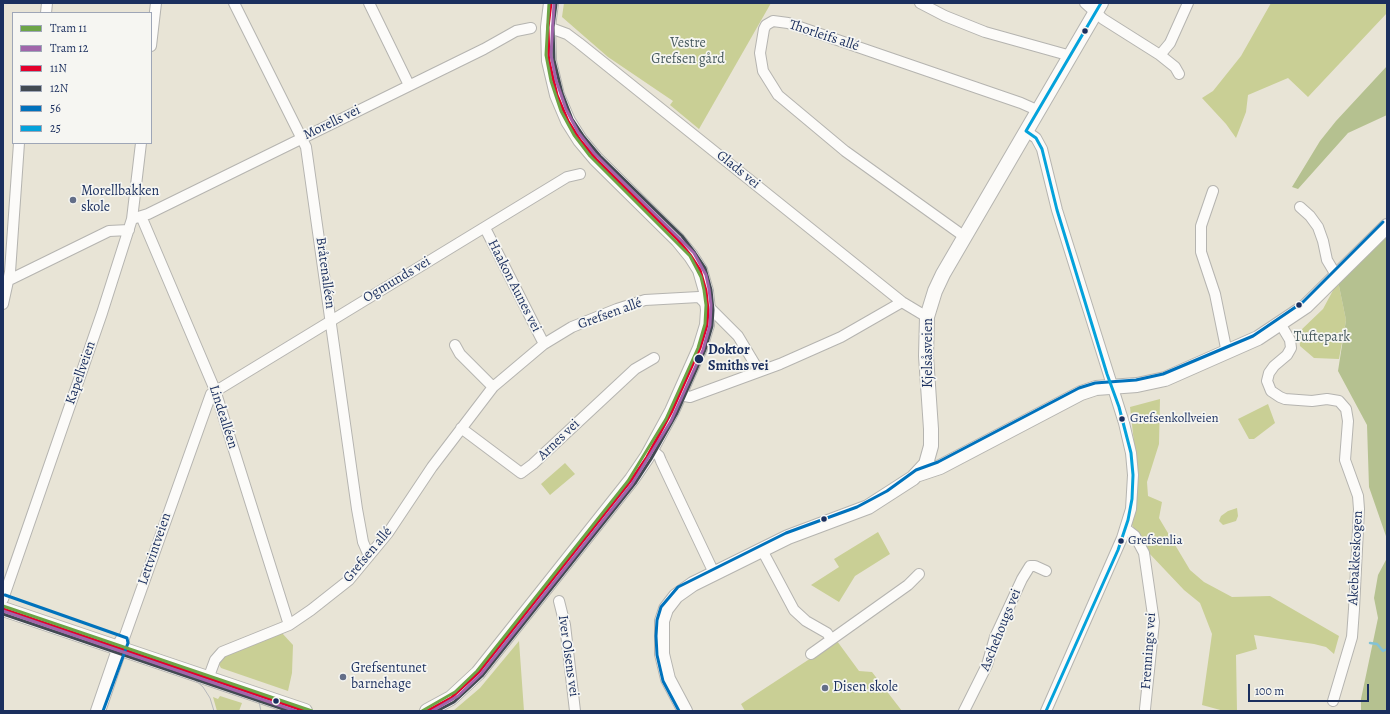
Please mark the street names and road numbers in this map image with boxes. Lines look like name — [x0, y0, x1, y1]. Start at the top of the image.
street label: Thorleifs allé — [787, 17, 861, 55]
street label: Morells vei — [301, 102, 363, 144]
street label: Glads vei — [713, 147, 763, 193]
street label: Bråtenalléen — [312, 236, 338, 310]
street label: Haakon Aunes vei — [483, 237, 545, 335]
street label: Ogmunds vei — [360, 253, 434, 307]
street label: Grefsen allé — [576, 295, 644, 333]
street label: Kjelsåsveien — [921, 318, 937, 388]
street label: Kapellveien — [62, 339, 100, 407]
street label: Lindealléen — [205, 383, 241, 451]
street label: Arnes vei — [535, 416, 583, 464]
street label: Akebakkeskogen — [1345, 510, 1367, 606]
street label: Lettvintveien — [135, 511, 175, 587]
street label: Grefsen allé — [340, 524, 396, 586]
street label: Aschehougs vei — [977, 586, 1025, 674]
street label: Frennings vei — [1138, 612, 1160, 690]
street label: Iver Olsens vei — [554, 614, 582, 698]

